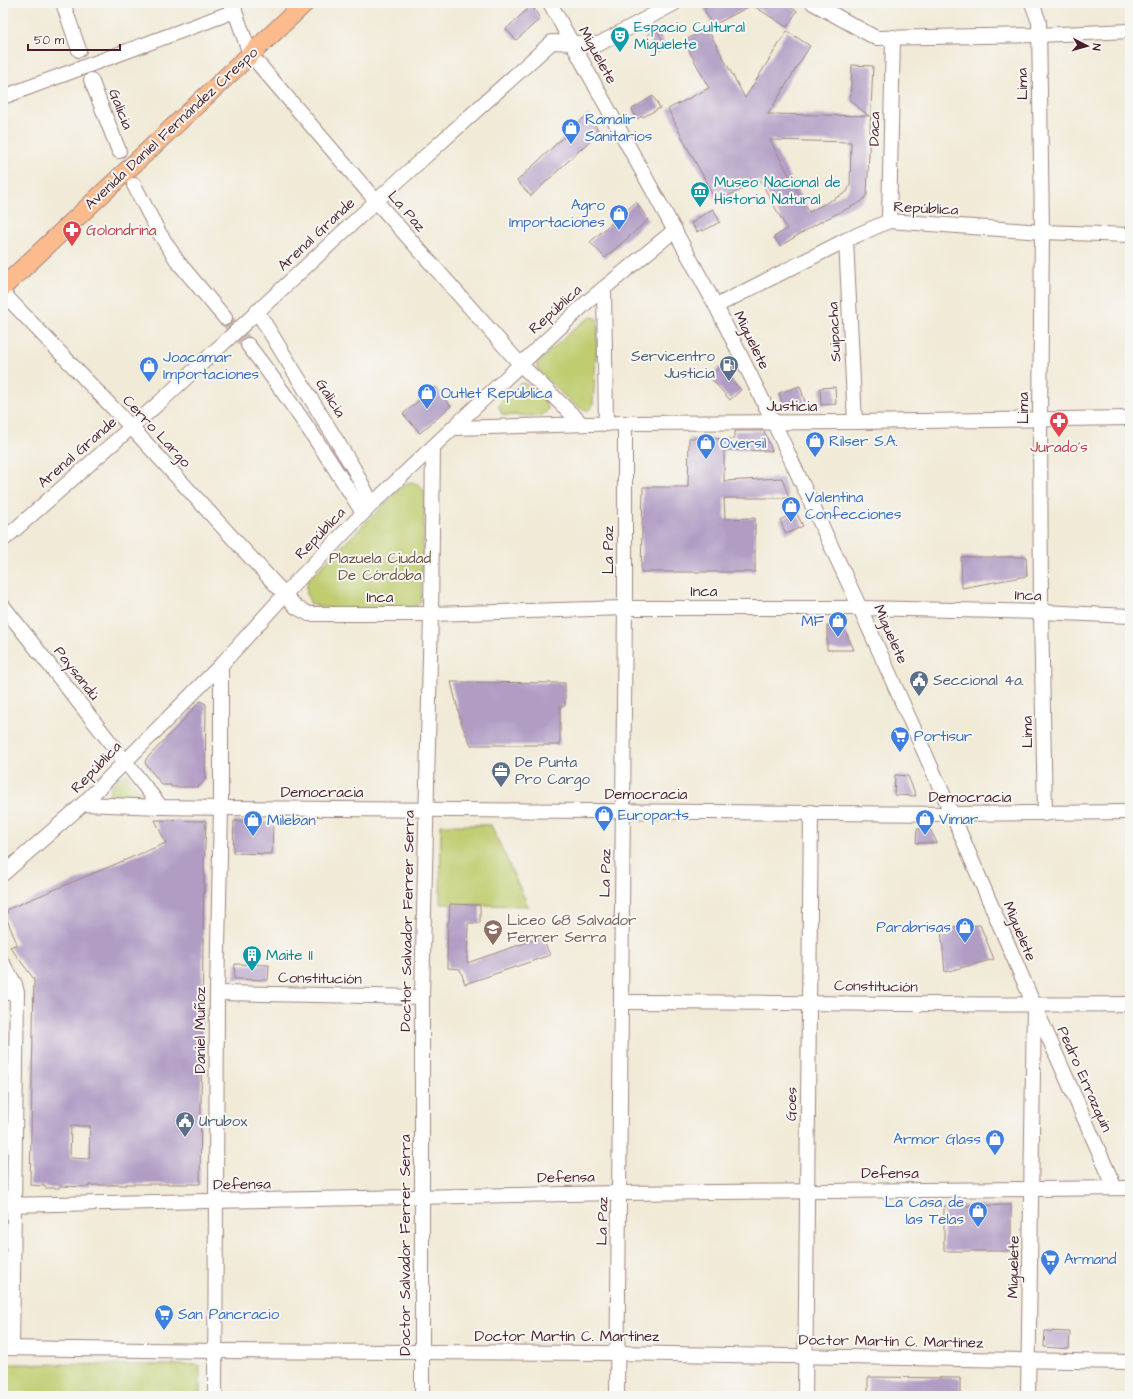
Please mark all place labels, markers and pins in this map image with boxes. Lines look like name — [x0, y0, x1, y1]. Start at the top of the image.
place label: Espacio Cultural Miguelete — [634, 17, 745, 56]
theatre icon: Espacio Cultural Miguelete — [609, 25, 631, 53]
place label: Ramalir Sanitarios — [585, 109, 653, 147]
shop icon: Ramalir Sanitarios — [560, 117, 582, 145]
place label: Museo Nacional de Historia Natural — [714, 172, 841, 210]
museum icon: Museo Nacional de Historia Natural — [689, 180, 711, 208]
place label: Agro Importaciones — [509, 195, 606, 233]
shop icon: Agro Importaciones — [608, 203, 630, 231]
pharmacy icon: Golondrina — [61, 219, 83, 247]
place label: Golondrina — [86, 220, 157, 241]
place label: Servicentro Justicia — [631, 346, 716, 384]
place label: Joacamar Importaciones — [163, 347, 260, 385]
fuel station icon: Servicentro Justicia — [718, 354, 740, 382]
shop icon: Joacamar Importaciones — [138, 355, 160, 383]
shop icon: Outlet República — [416, 382, 438, 410]
place label: Outlet República — [441, 383, 553, 404]
pharmacy icon: Jurado's — [1048, 410, 1070, 438]
shop icon: Rilser S.A. — [804, 430, 826, 458]
place label: Rilser S.A. — [829, 431, 898, 452]
shop icon: Oversil — [695, 432, 717, 460]
place label: Oversil — [720, 433, 766, 454]
place label: Jurado's — [1030, 437, 1088, 458]
place label: Valentina Confecciones — [805, 487, 902, 525]
shop icon: Valentina Confecciones — [780, 495, 802, 523]
shop icon: MF — [827, 610, 849, 638]
place label: MF — [801, 611, 825, 632]
public building icon: Seccional 4a. — [908, 669, 930, 697]
place label: Seccional 4a. — [933, 670, 1024, 691]
supermarket icon: Portisur — [889, 725, 911, 753]
place label: Portisur — [914, 726, 972, 747]
place label: De Punta Pro Cargo — [515, 752, 591, 791]
office icon: De Punta Pro Cargo — [490, 760, 512, 788]
shop icon: Europarts — [593, 804, 615, 832]
place label: Europarts — [618, 805, 690, 826]
shop icon: Vimar — [914, 808, 936, 836]
shop icon: Mileban — [242, 809, 264, 837]
place label: Vimar — [939, 809, 978, 830]
place label: Mileban — [267, 810, 316, 831]
place label: Liceo 68 Salvador Ferrer Serra — [507, 910, 636, 948]
shop icon: Parabrisas — [954, 916, 976, 944]
place label: Parabrisas — [876, 917, 951, 938]
school or university icon: Liceo 68 Salvador Ferrer Serra — [482, 918, 504, 946]
building icon: Maite II — [241, 944, 263, 972]
place label: Maite II — [266, 945, 313, 966]
public building icon: Urubox — [174, 1110, 196, 1138]
place label: Urubox — [199, 1111, 248, 1132]
shop icon: Armor Glass — [984, 1128, 1006, 1156]
place label: Armor Glass — [893, 1129, 981, 1150]
place label: La Casa de las Telas — [885, 1192, 964, 1230]
shop icon: La Casa de las Telas — [967, 1200, 989, 1228]
supermarket icon: Armand — [1039, 1248, 1061, 1276]
place label: Armand — [1064, 1249, 1117, 1270]
supermarket icon: San Pancracio — [153, 1303, 175, 1331]
place label: San Pancracio — [178, 1304, 280, 1325]

